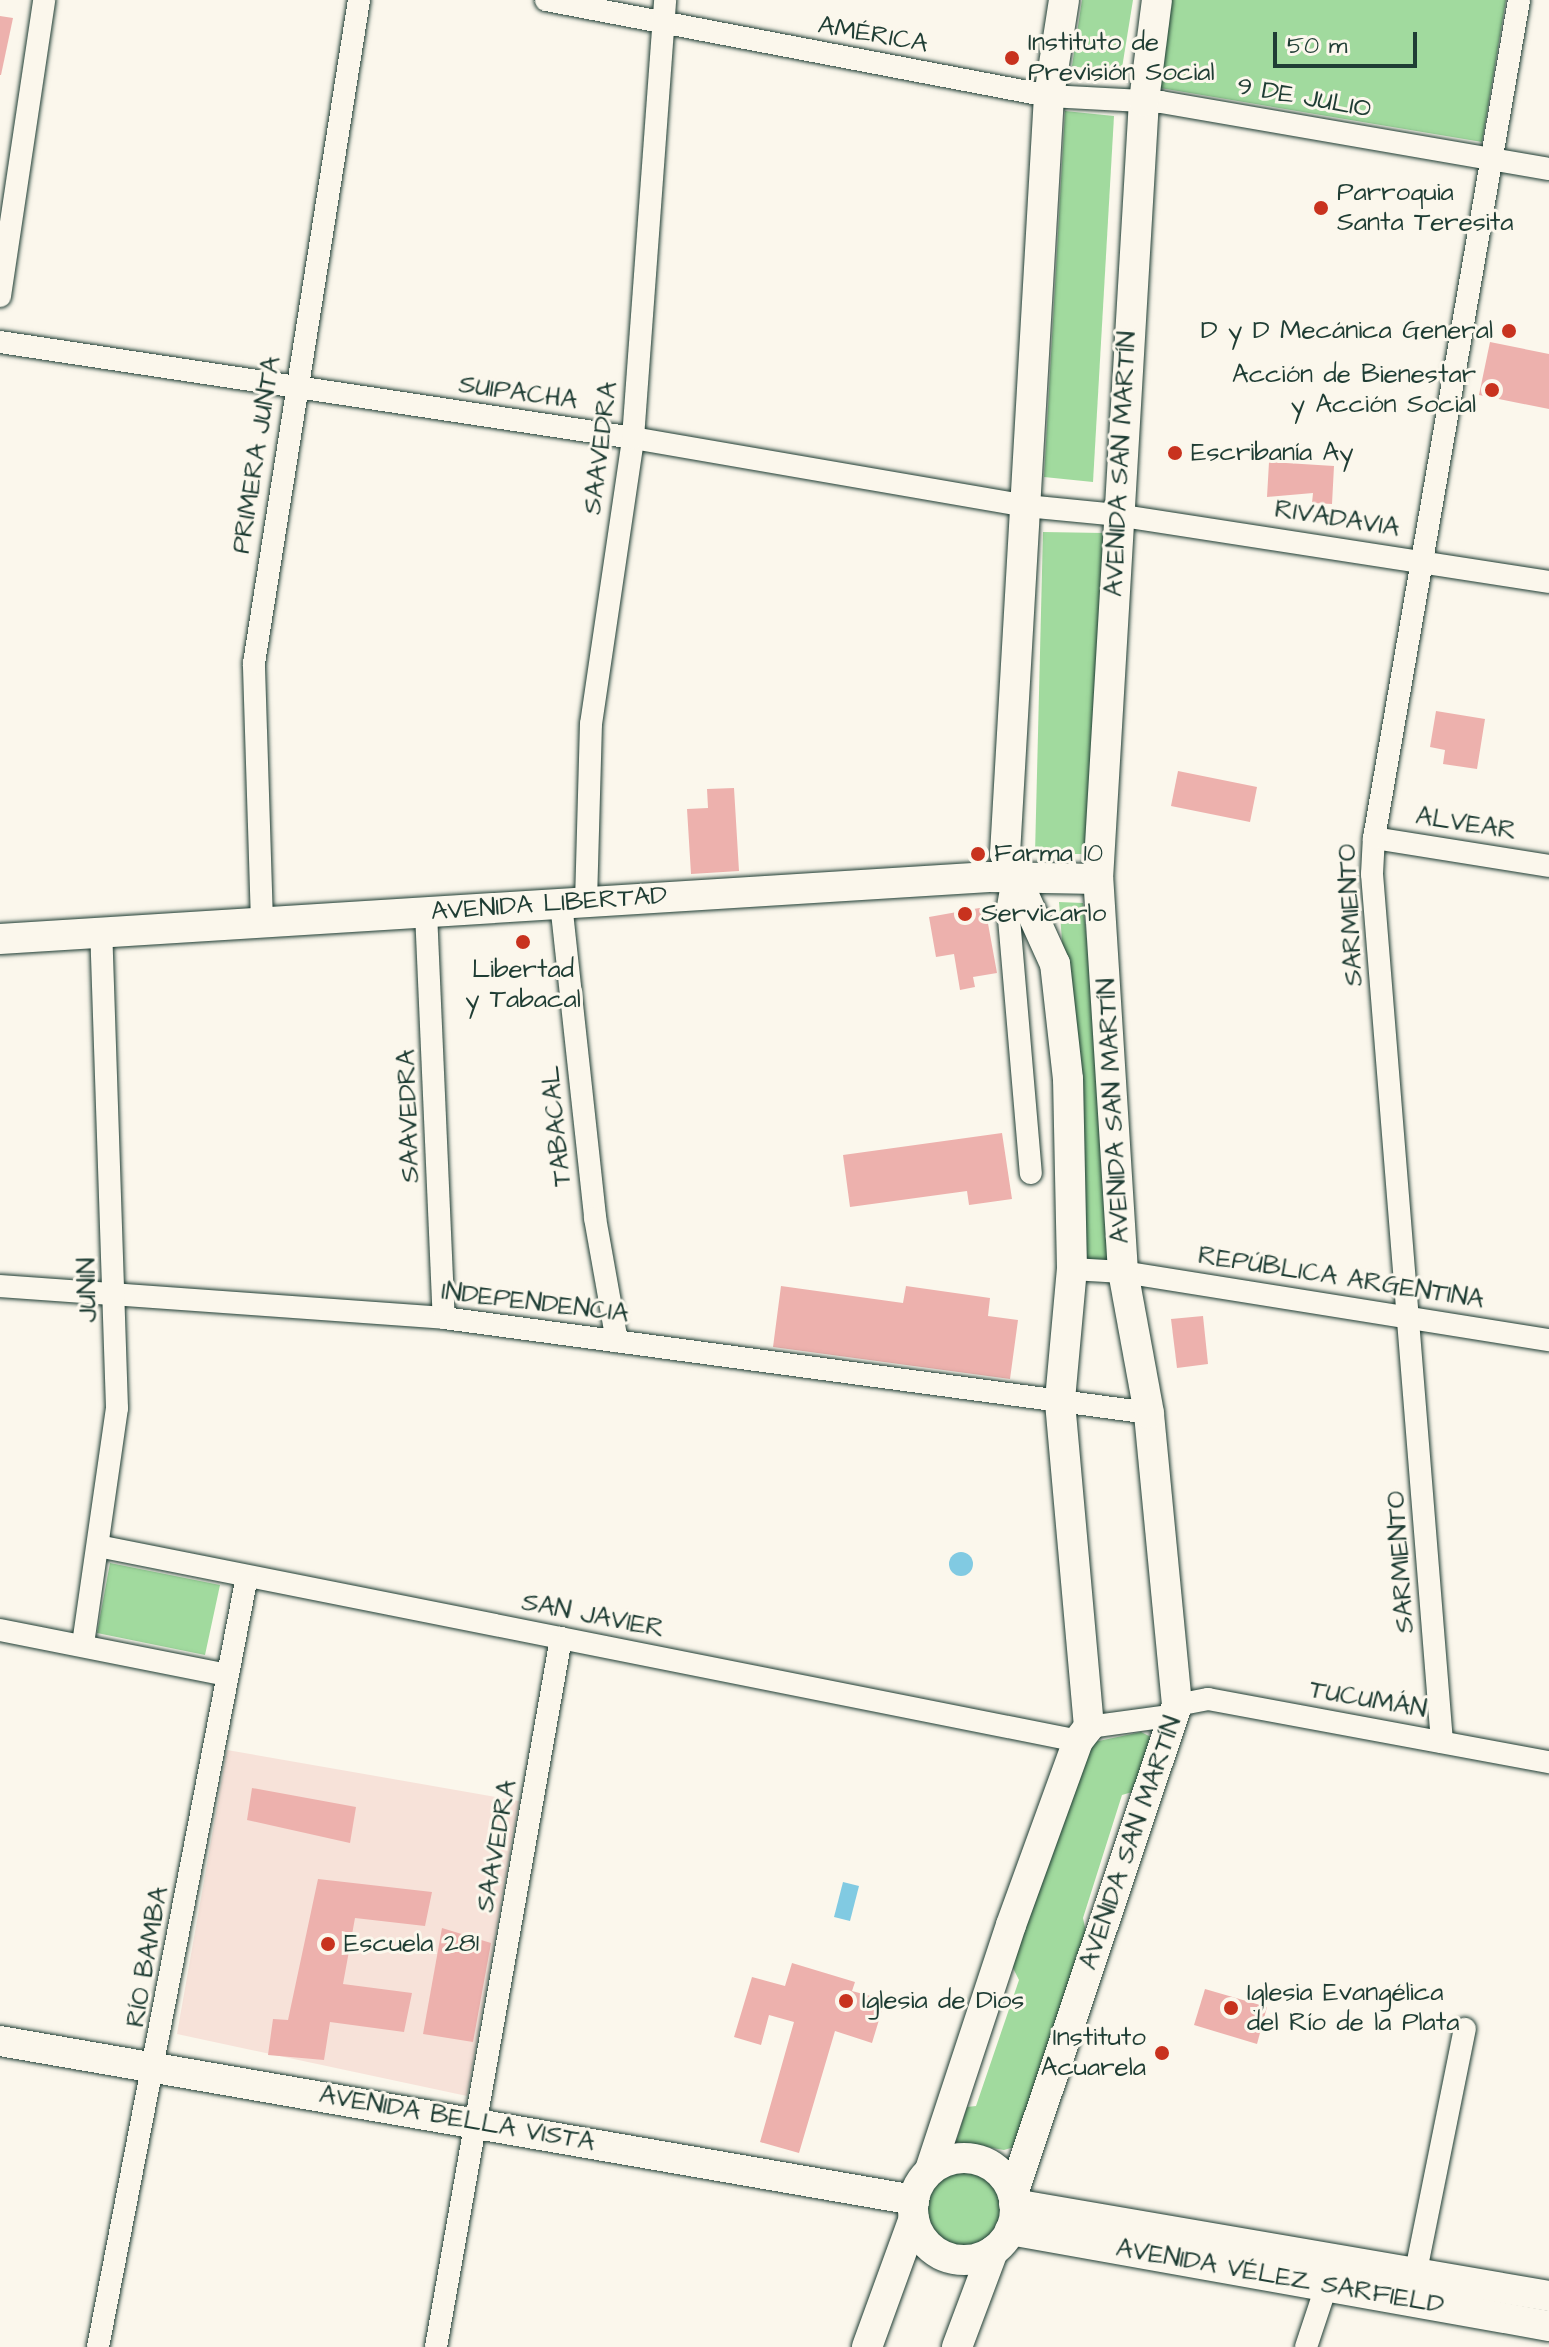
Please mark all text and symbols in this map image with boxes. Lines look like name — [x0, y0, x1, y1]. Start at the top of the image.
street label: AMÉRICA — [816, 10, 930, 60]
scale bar — [1277, 16, 1421, 66]
place label: Instituto de Previsión Social — [1028, 27, 1214, 88]
text: 50 m — [1287, 29, 1347, 63]
marker: Instituto de Previsión Social — [1003, 49, 1021, 67]
street label: 9 DE JULIO — [1235, 71, 1373, 125]
place label: Parroquia Santa Teresita — [1337, 177, 1513, 238]
marker: Parroquia Santa Teresita — [1312, 199, 1330, 217]
place label: D y D Mecánica General — [1201, 315, 1493, 347]
marker: D y D Mecánica General — [1500, 322, 1518, 340]
street label: AVENIDA SAN MARTÍN — [1098, 331, 1144, 597]
street label: PRIMERA JUNTA — [226, 354, 288, 556]
place label: Acción de Bienestar y Acción Social — [1232, 359, 1476, 420]
street label: SUIPACHA — [457, 369, 579, 417]
street label: SAAVEDRA — [577, 380, 625, 516]
marker: Acción de Bienestar y Acción Social — [1483, 381, 1501, 399]
place label: Escribanía Ay — [1191, 437, 1354, 469]
marker: Escribanía Ay — [1166, 444, 1184, 462]
street label: RIVADAVIA — [1272, 494, 1402, 544]
street label: ALVEAR — [1413, 801, 1519, 847]
place label: Farma 10 — [994, 838, 1103, 870]
street label: SARMIENTO — [1332, 843, 1370, 987]
marker: Farma 10 — [969, 845, 987, 863]
street label: AVENIDA LIBERTAD — [430, 880, 668, 928]
place label: Servicarlo — [981, 898, 1106, 930]
marker: Servicarlo — [956, 905, 974, 923]
marker: Libertad y Tabacal — [514, 933, 532, 951]
place label: Libertad y Tabacal — [465, 954, 581, 1016]
street label: AVENIDA SAN MARTÍN — [1091, 978, 1137, 1244]
street label: SAAVEDRA — [391, 1049, 427, 1183]
street label: TABACAL — [535, 1064, 579, 1188]
street label: REPÚBLICA ARGENTINA — [1196, 1240, 1486, 1316]
street label: JUNIN — [72, 1257, 104, 1323]
street label: INDEPENDENCIA — [440, 1276, 630, 1330]
street label: SARMIENTO — [1380, 1490, 1422, 1634]
street label: SAN JAVIER — [519, 1587, 667, 1645]
street label: TUCUMÁN — [1307, 1674, 1429, 1726]
street label: AVENIDA SAN MARTÍN — [1073, 1712, 1189, 1974]
street label: SAAVEDRA — [470, 1777, 524, 1915]
street label: RÍO BAMBA — [120, 1884, 176, 2030]
place label: Escuela 281 — [344, 1928, 479, 1960]
marker: Escuela 281 — [319, 1935, 337, 1953]
place label: Iglesia Evangélica del Río de la Plata — [1247, 1977, 1460, 2038]
place label: Iglesia de Dios — [862, 1985, 1024, 2017]
marker: Iglesia de Dios — [837, 1992, 855, 2010]
marker: Iglesia Evangélica del Río de la Plata — [1222, 1999, 1240, 2017]
place label: Instituto Acuarela — [1041, 2022, 1146, 2084]
marker: Instituto Acuarela — [1153, 2044, 1171, 2062]
street label: AVENIDA BELLA VISTA — [317, 2079, 597, 2159]
street label: AVENIDA VÉLEZ SARFIELD — [1114, 2233, 1446, 2321]

